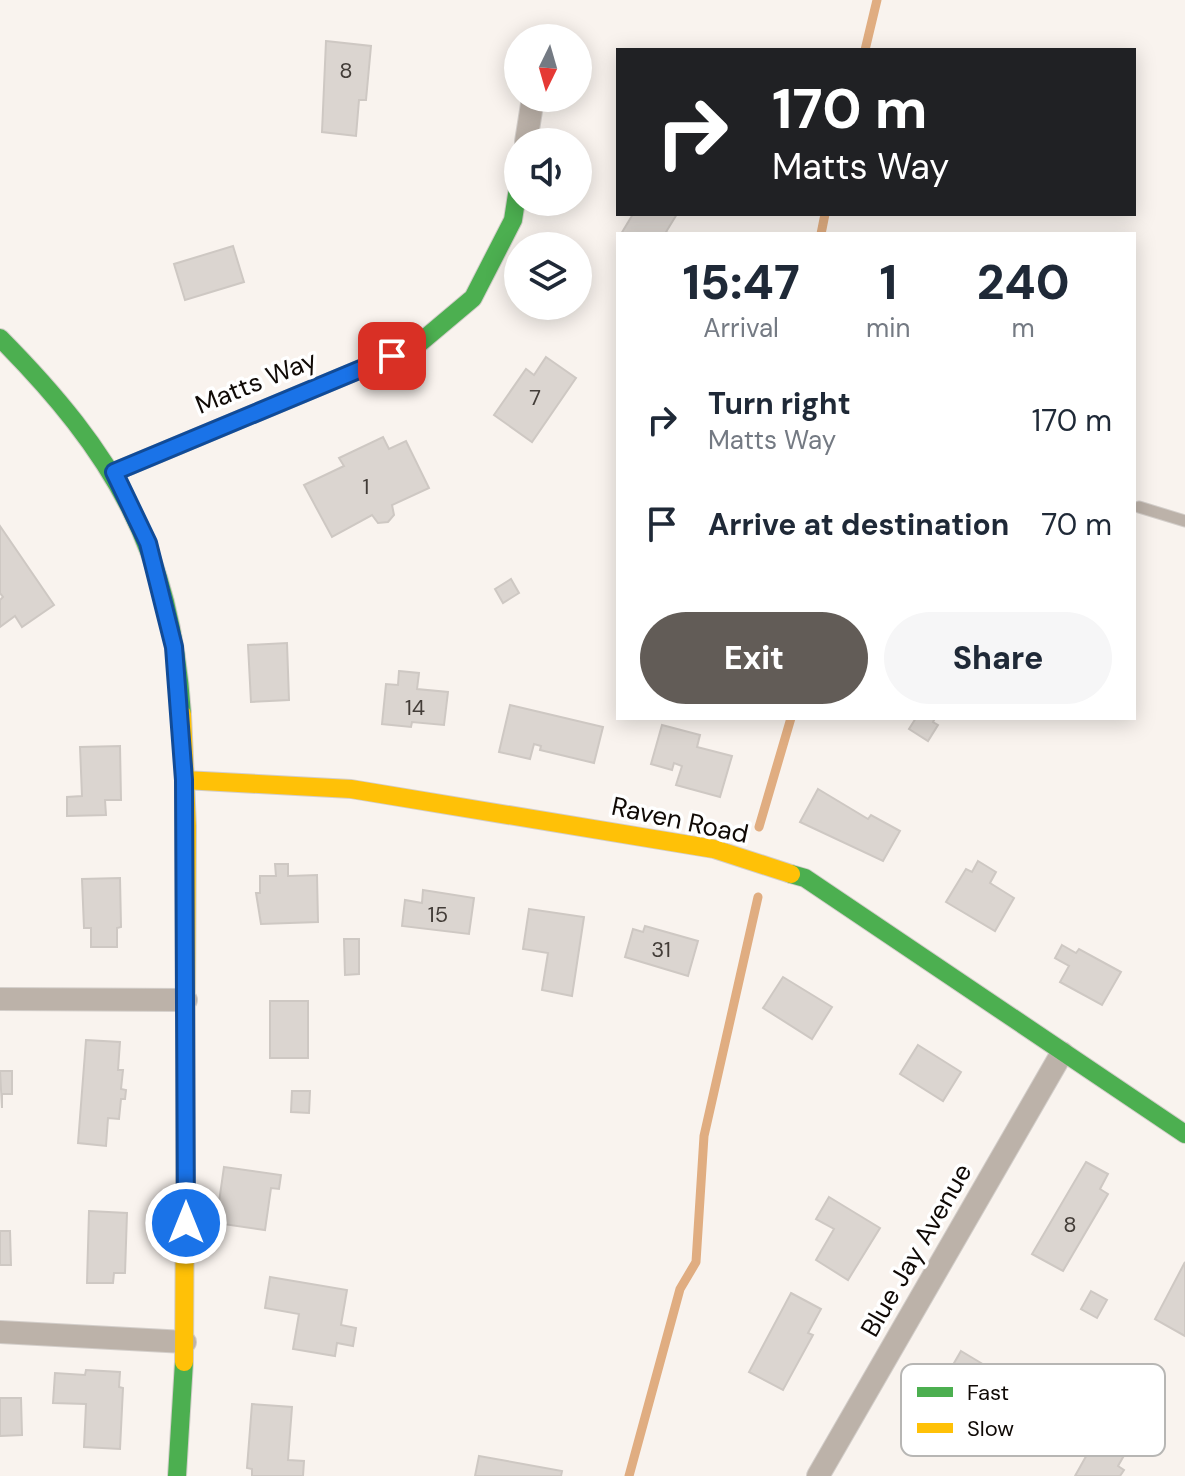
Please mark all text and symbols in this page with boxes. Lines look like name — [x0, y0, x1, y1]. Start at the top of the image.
north arrow — [504, 24, 592, 112]
map controls — [504, 24, 592, 320]
house number: 8 — [339, 56, 353, 85]
text: 170 m — [772, 72, 927, 145]
icon: right — [640, 80, 744, 184]
button: sound — [504, 128, 592, 216]
text: Matts Way — [772, 143, 949, 190]
button: layers — [504, 232, 592, 320]
text: 15:47 — [682, 251, 800, 314]
text: 1 — [879, 251, 897, 314]
text: 240 — [977, 251, 1070, 314]
text: Arrival — [703, 311, 779, 345]
text: min — [866, 311, 910, 345]
text: m — [1012, 311, 1035, 345]
pin — [358, 322, 426, 390]
icon: arrive — [370, 334, 414, 378]
street label: Matts Way — [190, 342, 322, 422]
house number: 7 — [529, 383, 541, 412]
text: Turn right — [708, 384, 851, 423]
icon: right — [640, 398, 684, 442]
text: 170 m — [1032, 401, 1112, 440]
text: Matts Way — [708, 423, 836, 457]
house number: 1 — [363, 472, 369, 501]
icon: arrive — [640, 502, 684, 546]
text: Arrive at destination — [708, 505, 1009, 544]
text: 70 m — [1041, 505, 1112, 544]
button: Exit — [640, 612, 868, 704]
button: Share — [884, 612, 1112, 704]
house number: 14 — [405, 693, 425, 722]
street label: Raven Road — [609, 789, 751, 851]
house number: 15 — [428, 900, 448, 929]
house number: 31 — [651, 935, 671, 964]
street label: Blue Jay Avenue — [853, 1157, 979, 1343]
position arrow — [144, 1181, 228, 1265]
house number: 8 — [1063, 1210, 1077, 1239]
legend — [901, 1364, 1165, 1456]
text: Fast — [967, 1378, 1009, 1407]
text: Slow — [967, 1414, 1014, 1443]

